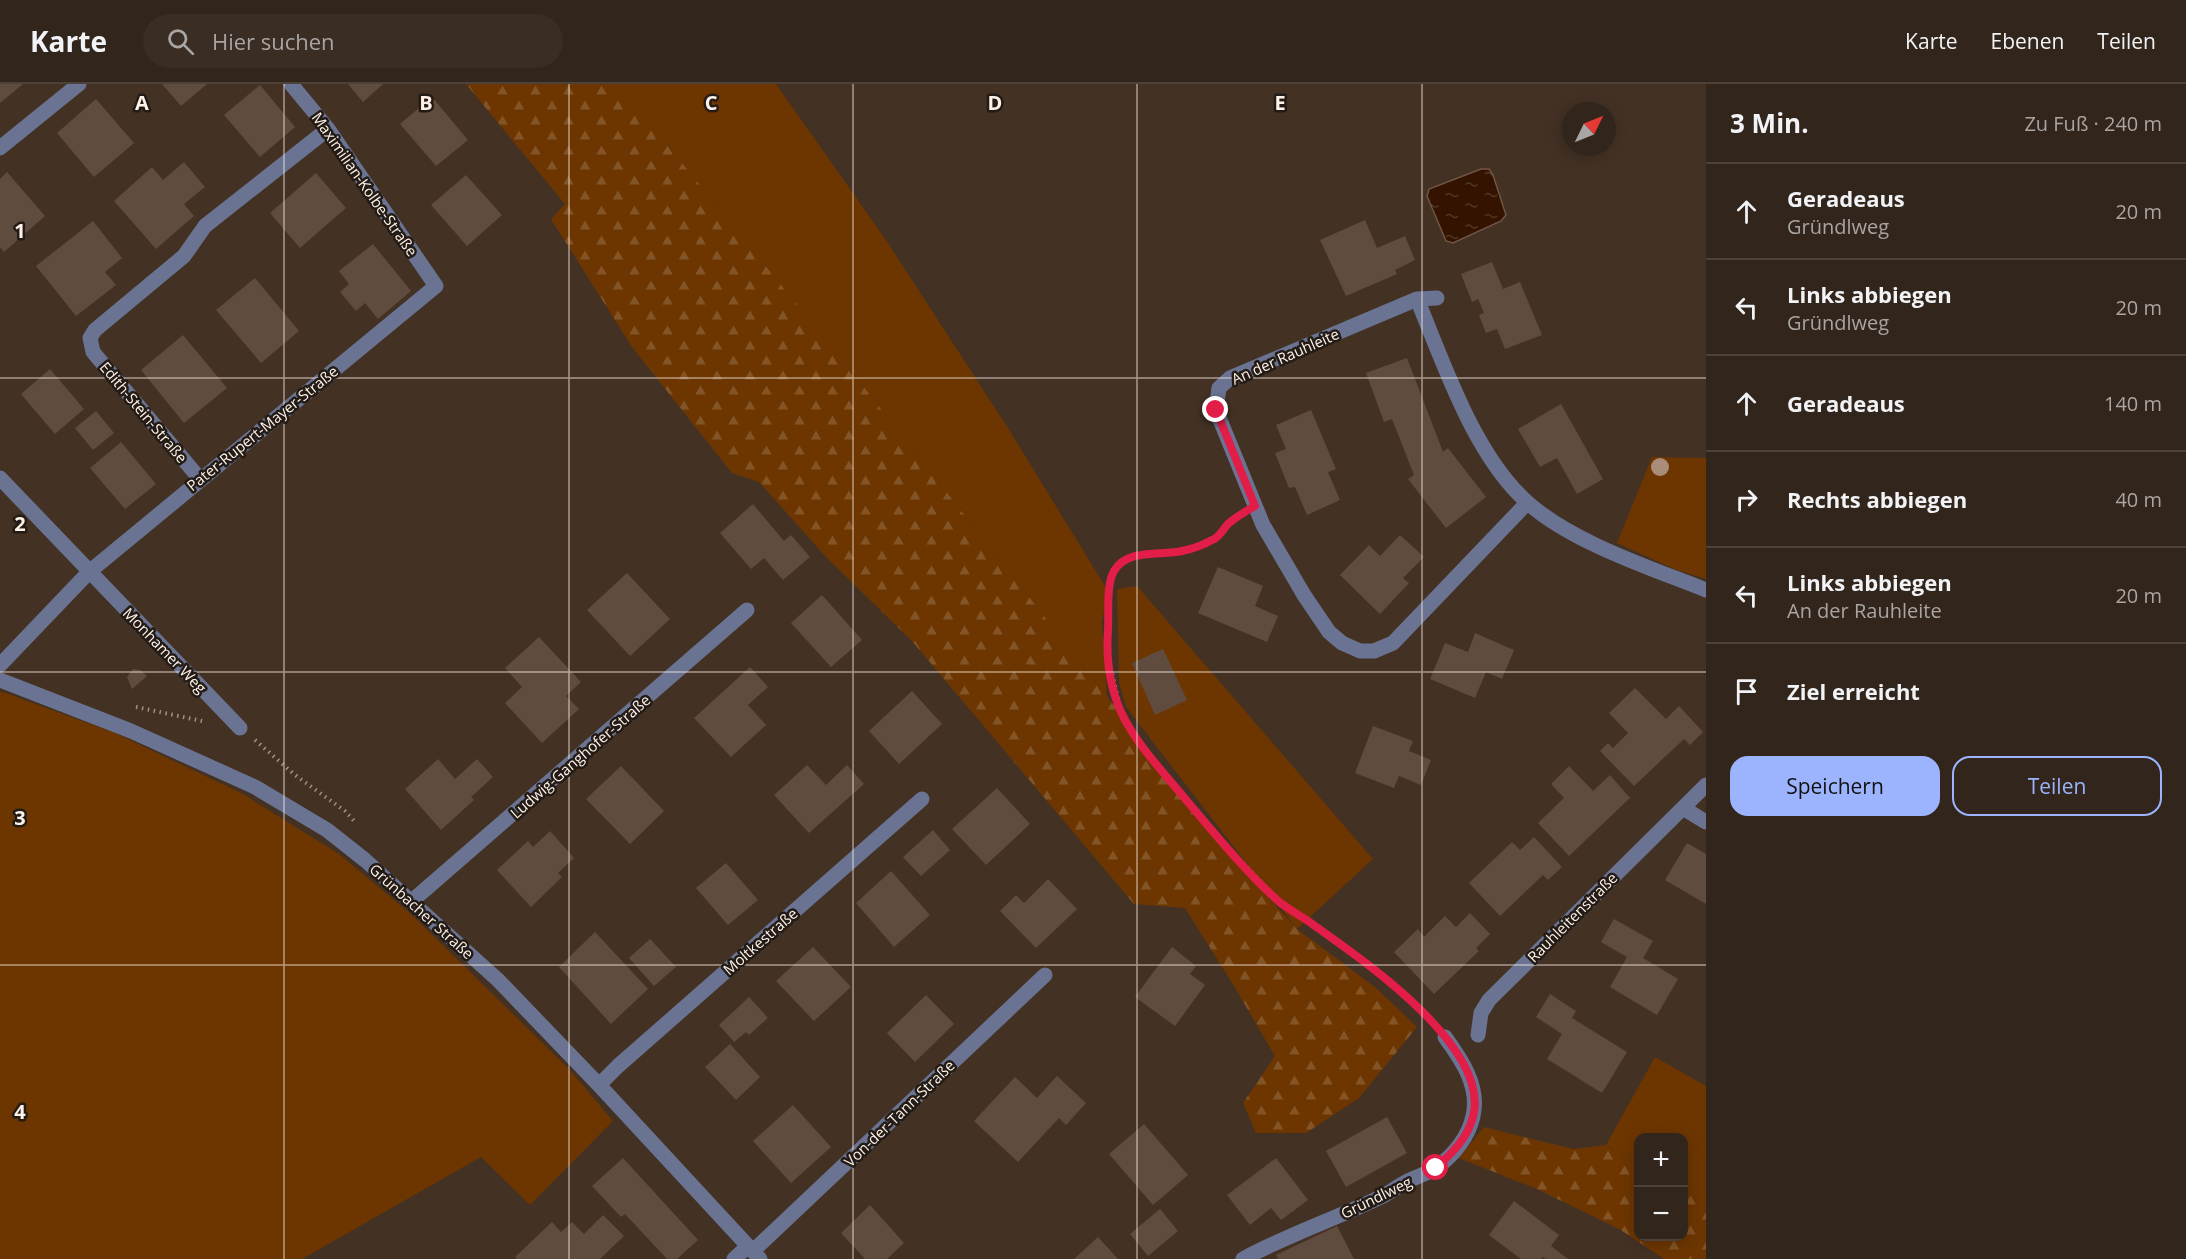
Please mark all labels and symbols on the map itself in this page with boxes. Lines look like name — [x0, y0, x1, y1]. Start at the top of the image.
text: A — [135, 89, 149, 116]
text: B — [419, 89, 433, 116]
text: C — [705, 89, 718, 116]
text: D — [988, 89, 1002, 116]
text: E — [1274, 89, 1286, 116]
north arrow — [1562, 102, 1616, 156]
street label: Maximilian-Kolbe-Straße — [308, 108, 422, 260]
text: 1 — [14, 217, 26, 244]
street label: An der Rauhleite — [1228, 323, 1342, 389]
street label: Edith-Stein-Straße — [96, 357, 192, 467]
street label: Pater-Rupert-Mayer-Straße — [182, 361, 342, 495]
route end — [1202, 396, 1228, 422]
text: 2 — [14, 510, 26, 537]
street label: Monhamer Weg — [119, 603, 211, 697]
street label: Ludwig-Ganghofer-Straße — [506, 690, 654, 822]
text: 3 — [14, 804, 26, 831]
street label: Grünbacher Straße — [366, 859, 478, 963]
street label: Rauhleitenstraße — [1523, 868, 1621, 966]
street label: Moltkestraße — [718, 903, 802, 979]
street label: Von-der-Tann-Straße — [839, 1055, 959, 1171]
text: 4 — [14, 1098, 26, 1125]
route start — [1422, 1154, 1448, 1180]
street label: Gründlweg — [1337, 1171, 1415, 1223]

